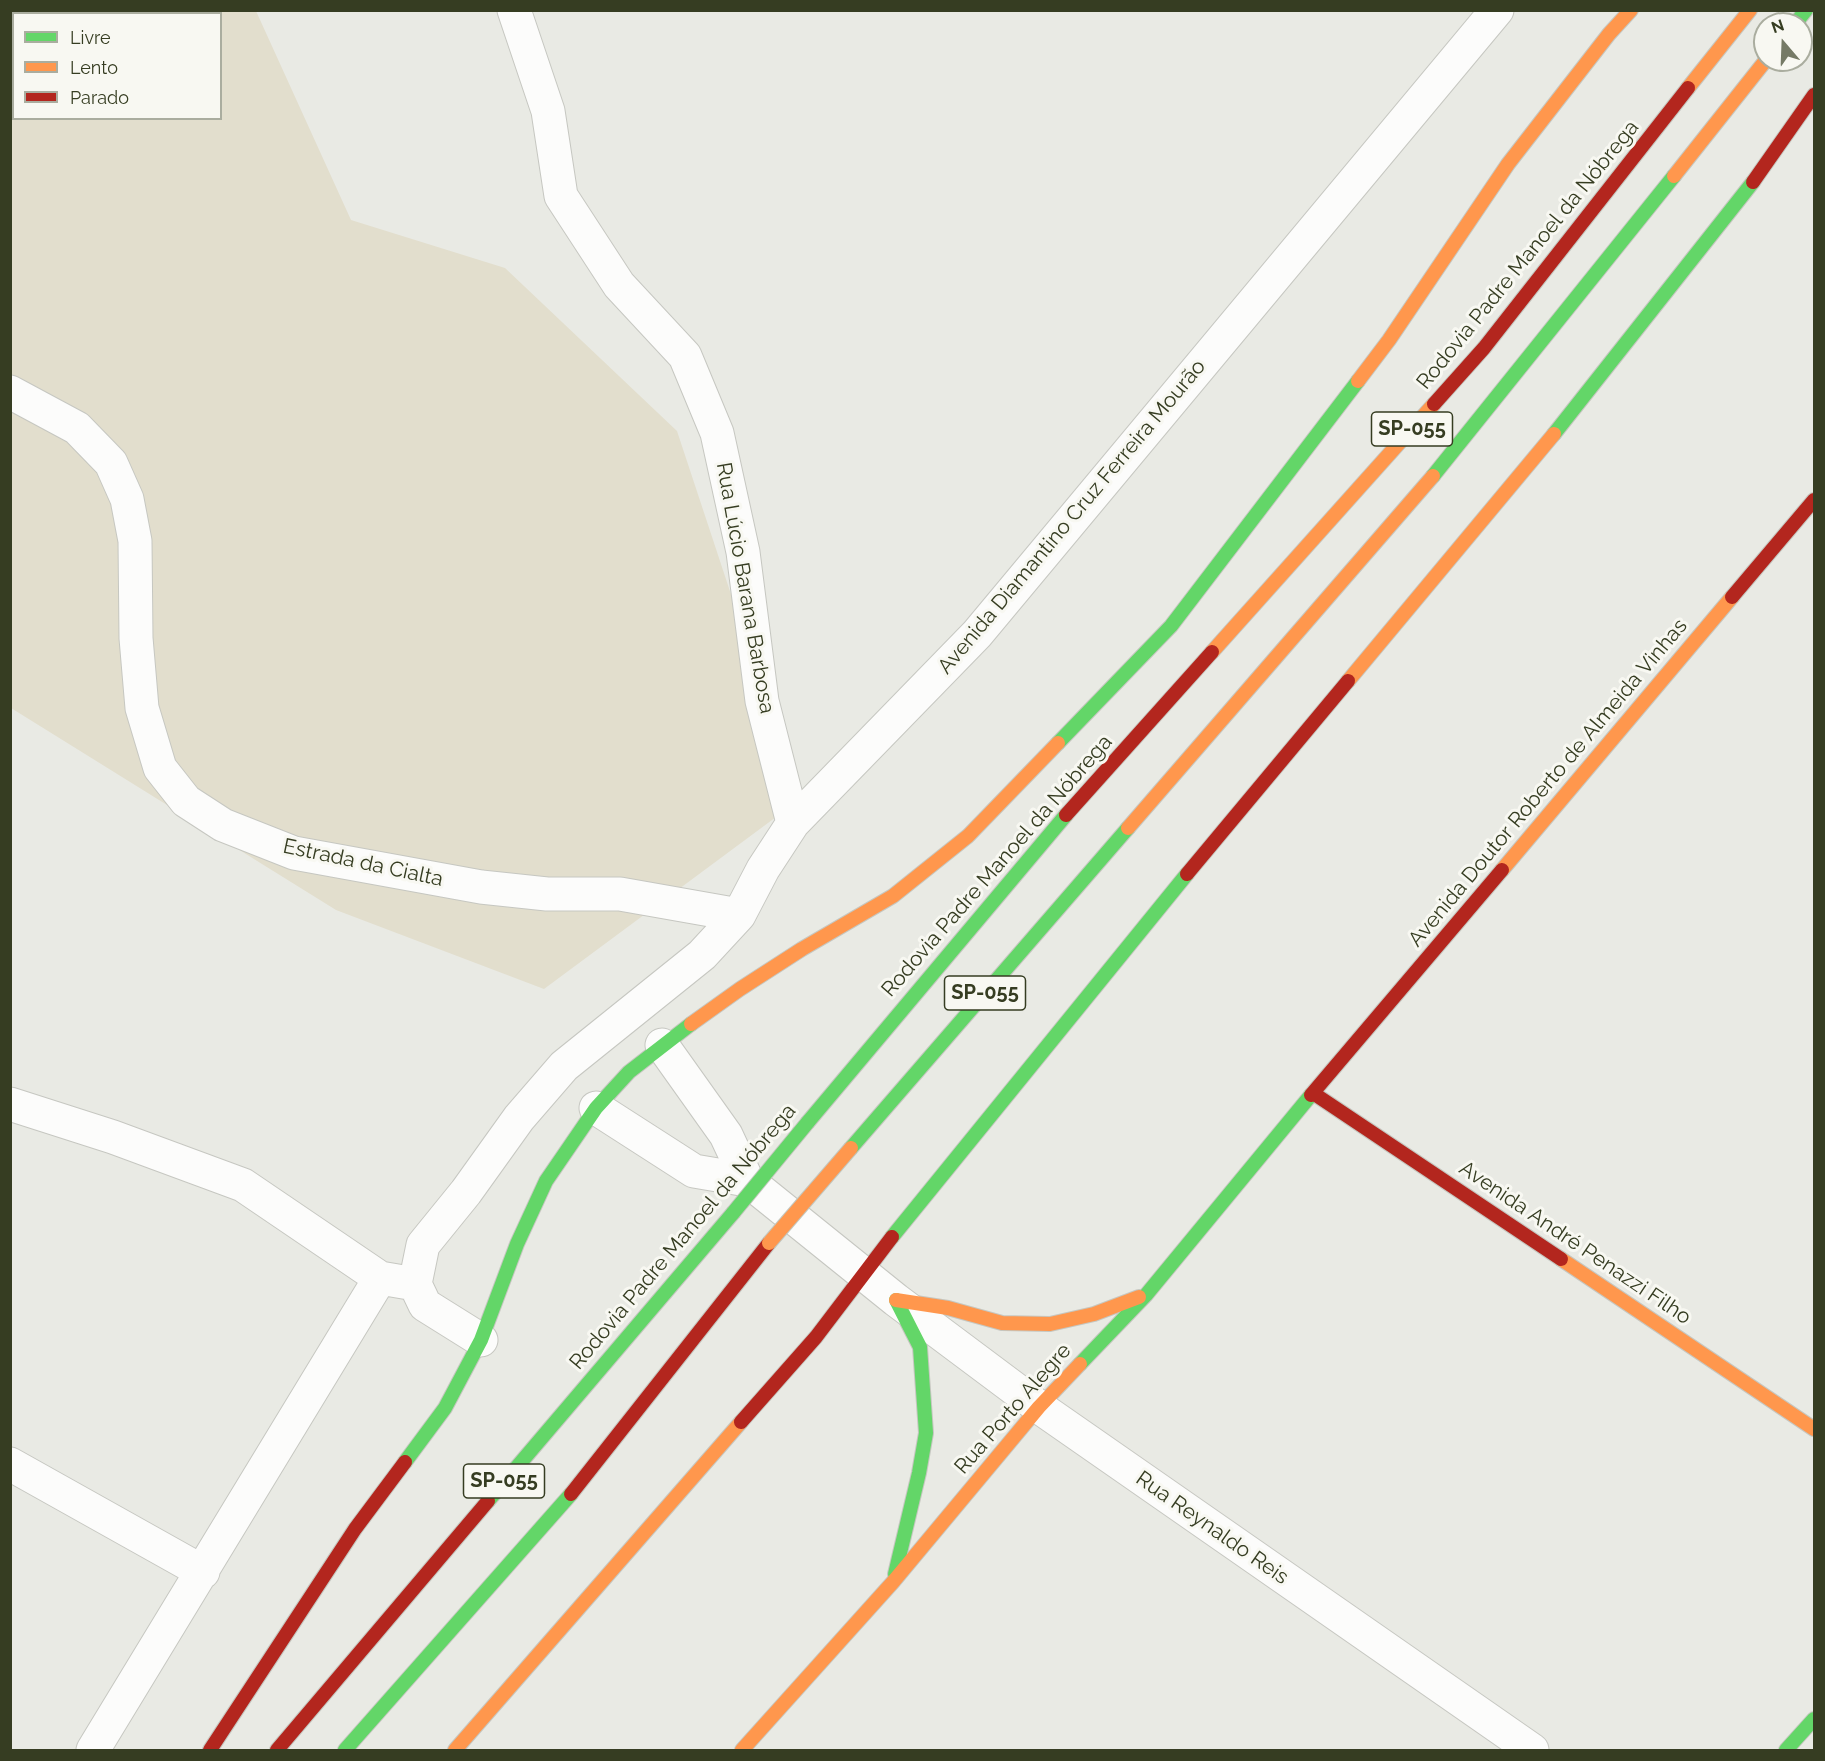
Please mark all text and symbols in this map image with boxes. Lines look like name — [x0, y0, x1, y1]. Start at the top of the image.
legend — [12, 12, 222, 120]
north arrow — [1753, 12, 1813, 72]
text: N — [1769, 15, 1786, 37]
text: Livre — [70, 27, 111, 48]
text: Lento — [70, 57, 118, 78]
text: Parado — [70, 87, 129, 108]
street label: Rodovia Padre Manoel da Nóbrega — [1412, 115, 1644, 395]
street label: Avenida Diamantino Cruz Ferreira Mourão — [933, 355, 1211, 679]
road number: SP-055 — [1372, 412, 1452, 446]
street label: Rua Lúcio Barana Barbosa — [710, 460, 780, 716]
street label: Avenida Doutor Roberto de Almeida Vinhas — [1403, 614, 1693, 952]
street label: Rodovia Padre Manoel da Nóbrega — [876, 730, 1118, 1002]
street label: Estrada da Cialta — [281, 834, 445, 892]
road number: SP-055 — [944, 976, 1026, 1010]
street label: Rodovia Padre Manoel da Nóbrega — [564, 1099, 802, 1375]
street label: Avenida André Penazzi Filho — [1454, 1156, 1696, 1330]
street label: Rua Porto Alegre — [949, 1339, 1077, 1479]
road number: SP-055 — [464, 1464, 544, 1498]
street label: Rua Reynaldo Reis — [1131, 1466, 1293, 1590]

